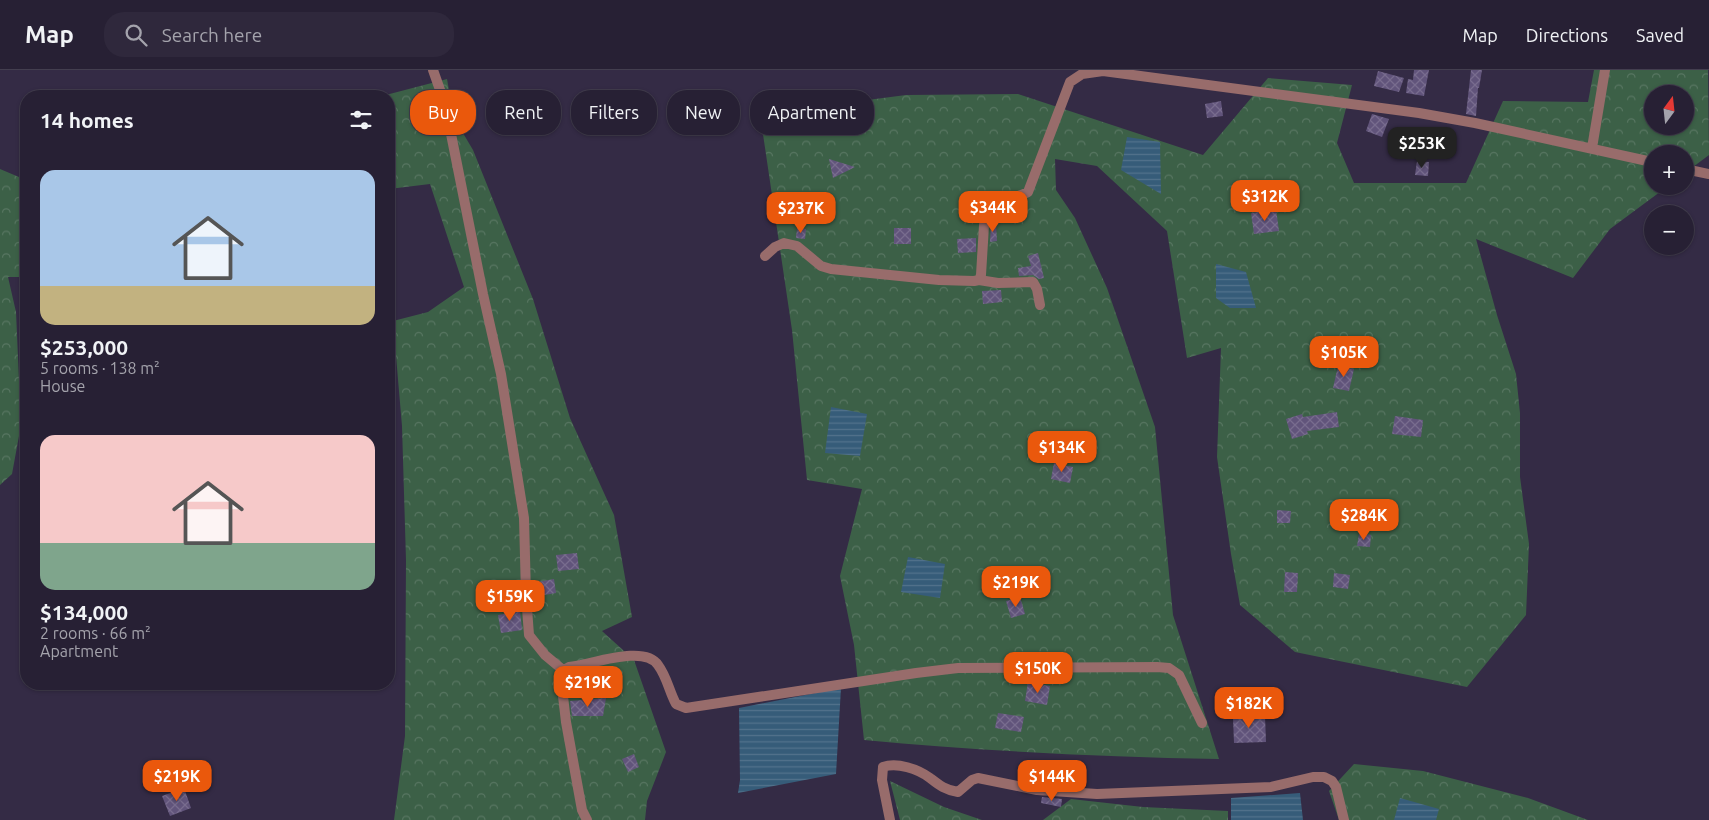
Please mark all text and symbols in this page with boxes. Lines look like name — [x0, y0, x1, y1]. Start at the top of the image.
search box — [104, 12, 454, 57]
text: Map — [25, 21, 74, 48]
icon: search — [122, 21, 150, 49]
text: Search here — [162, 24, 262, 46]
text: Map — [1462, 25, 1498, 45]
text: Directions — [1526, 25, 1608, 45]
text: Saved — [1636, 25, 1684, 45]
north arrow — [1644, 85, 1694, 135]
map controls — [1644, 85, 1694, 255]
chip: Buy — [410, 90, 476, 135]
chip: Rent — [486, 90, 561, 135]
chip: Filters — [571, 90, 657, 135]
chip: New — [667, 90, 740, 135]
chip: Apartment — [750, 90, 874, 135]
icon: filters — [347, 106, 375, 134]
text: 14 homes — [40, 108, 134, 132]
pin: $253K — [1387, 126, 1457, 169]
text: $253K — [1399, 134, 1445, 152]
button: + — [1644, 145, 1694, 195]
pin: $312K — [1230, 180, 1300, 222]
text: $312K — [1242, 187, 1288, 205]
pin: $344K — [958, 190, 1028, 233]
pin: $237K — [766, 191, 836, 234]
text: $344K — [970, 198, 1016, 216]
text: $237K — [778, 199, 824, 217]
icon: home — [163, 203, 253, 293]
button: − — [1644, 205, 1694, 255]
text: $253,000 — [40, 335, 128, 359]
pin: $105K — [1309, 336, 1379, 378]
text: $105K — [1321, 343, 1367, 361]
text: 5 rooms · 138 m² — [40, 359, 160, 377]
text: House — [40, 377, 85, 395]
pin: $134K — [1027, 430, 1097, 473]
text: $134K — [1039, 438, 1085, 456]
icon: home — [163, 468, 253, 558]
pin: $284K — [1329, 498, 1399, 541]
text: $284K — [1341, 506, 1387, 524]
pin: $219K — [981, 566, 1051, 608]
text: $219K — [993, 573, 1039, 591]
pin: $159K — [475, 580, 545, 622]
text: $159K — [487, 587, 533, 605]
text: $134,000 — [40, 600, 128, 624]
text: 2 rooms · 66 m² — [40, 624, 151, 642]
text: Apartment — [40, 642, 118, 660]
pin: $150K — [1003, 652, 1073, 694]
text: $150K — [1015, 659, 1061, 677]
pin: $219K — [553, 666, 623, 708]
text: $219K — [565, 673, 611, 691]
pin: $182K — [1214, 686, 1284, 729]
text: $182K — [1226, 694, 1272, 712]
pin: $219K — [142, 760, 212, 802]
pin: $144K — [1017, 760, 1087, 802]
text: $219K — [154, 767, 200, 785]
text: $144K — [1029, 767, 1075, 785]

